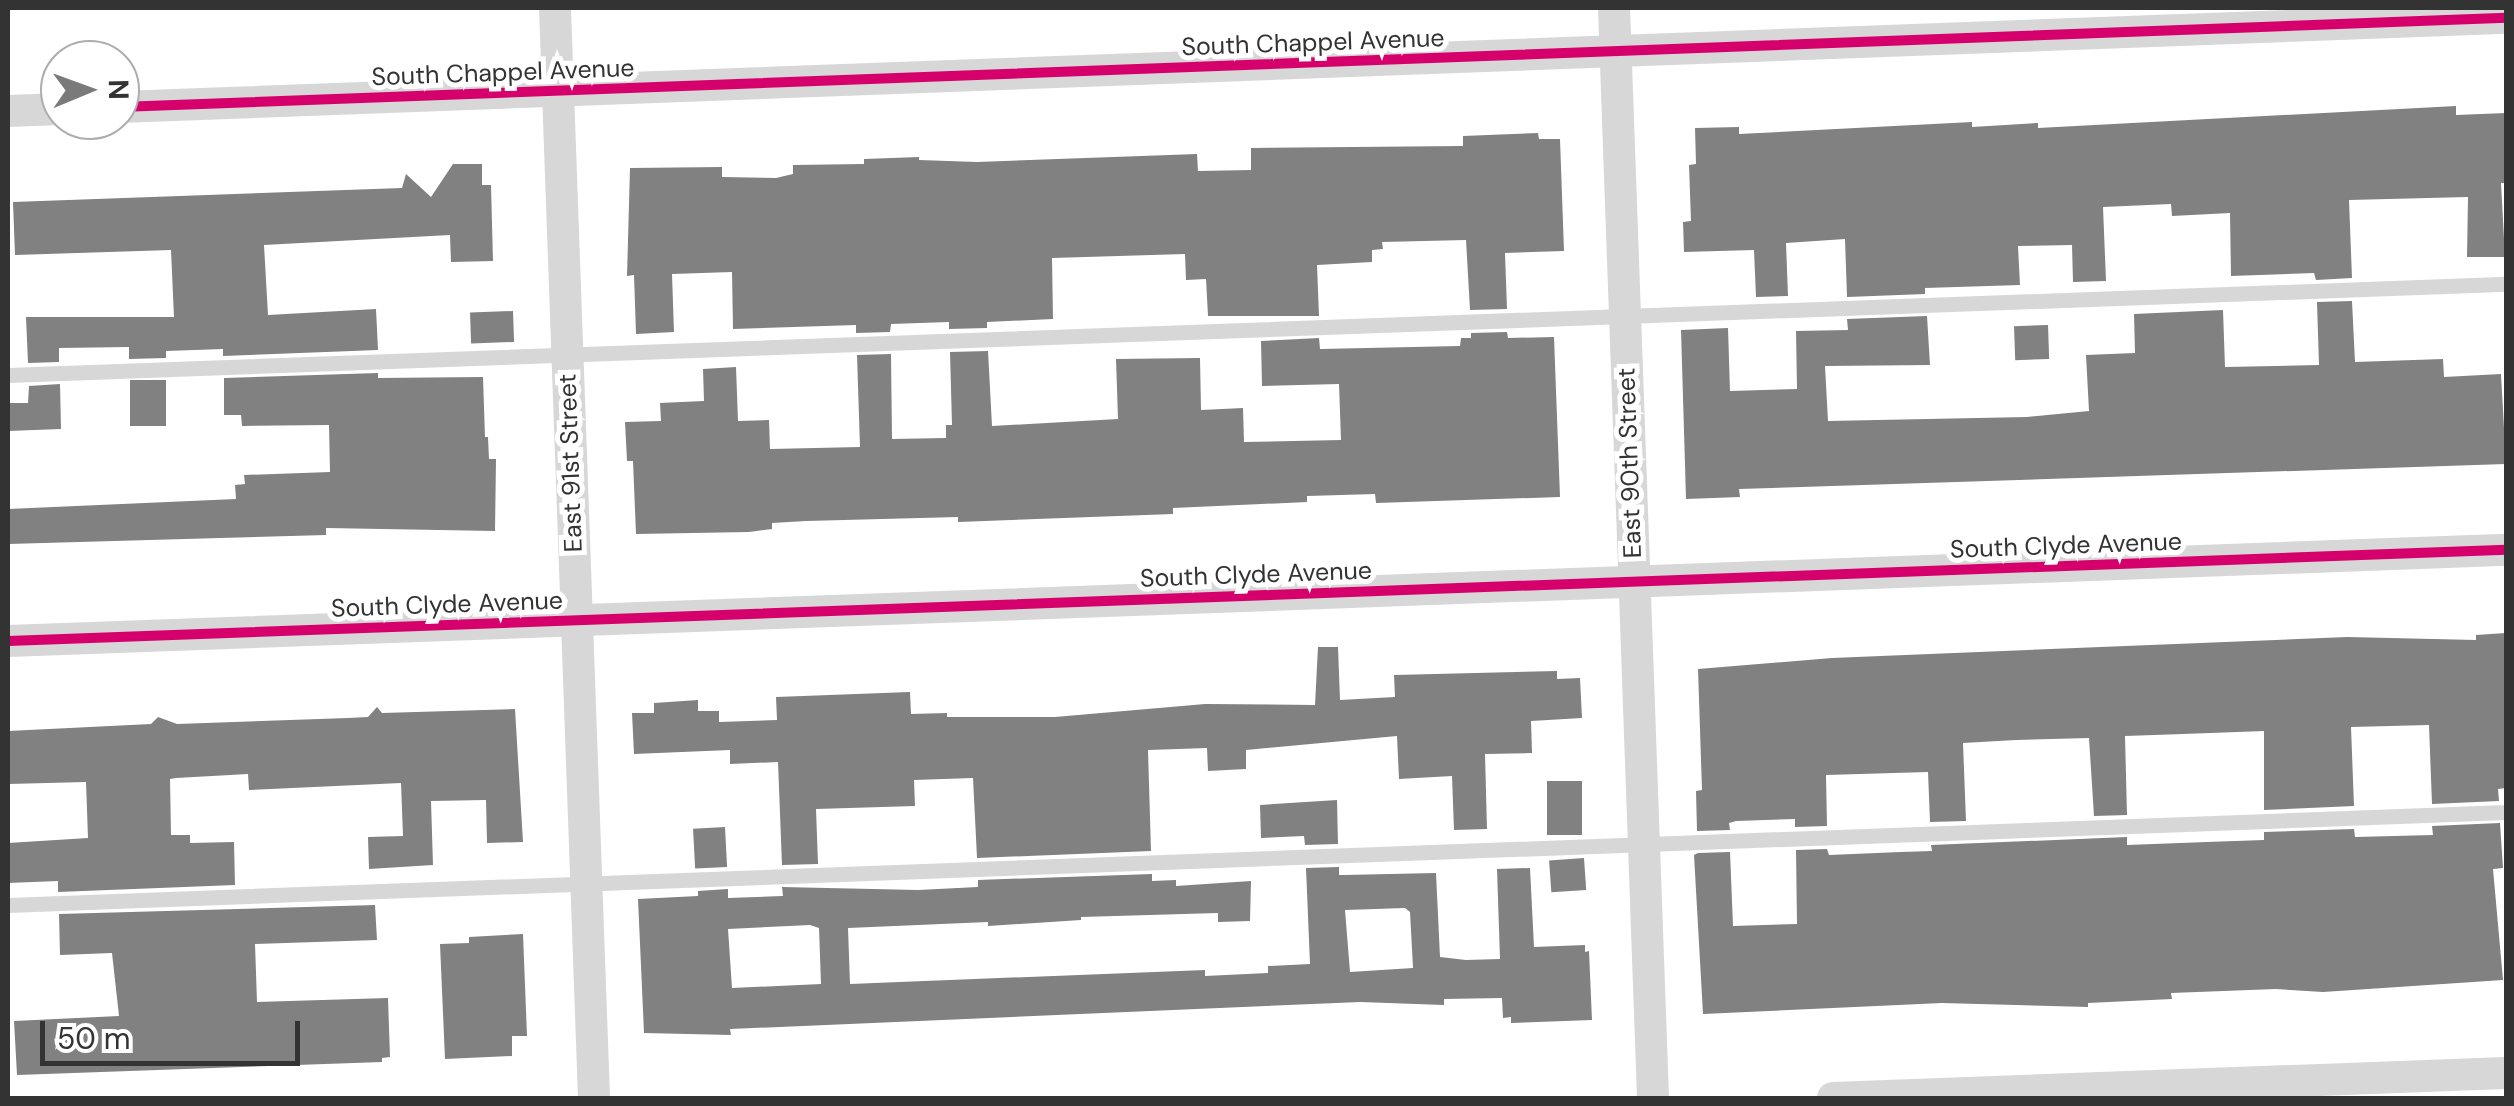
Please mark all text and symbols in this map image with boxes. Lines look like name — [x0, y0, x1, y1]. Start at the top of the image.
street label: South Chappel Avenue — [1181, 23, 1445, 63]
north arrow — [40, 40, 140, 140]
street label: South Chappel Avenue — [371, 53, 635, 93]
text: N — [100, 79, 137, 100]
street label: East 90th Street — [1612, 367, 1648, 559]
street label: East 91st Street — [553, 373, 589, 553]
street label: South Clyde Avenue — [1949, 527, 2183, 565]
street label: South Clyde Avenue — [1139, 556, 1373, 594]
street label: South Clyde Avenue — [330, 586, 564, 624]
scale bar — [45, 1001, 305, 1063]
text: 50 m — [57, 1019, 131, 1058]

